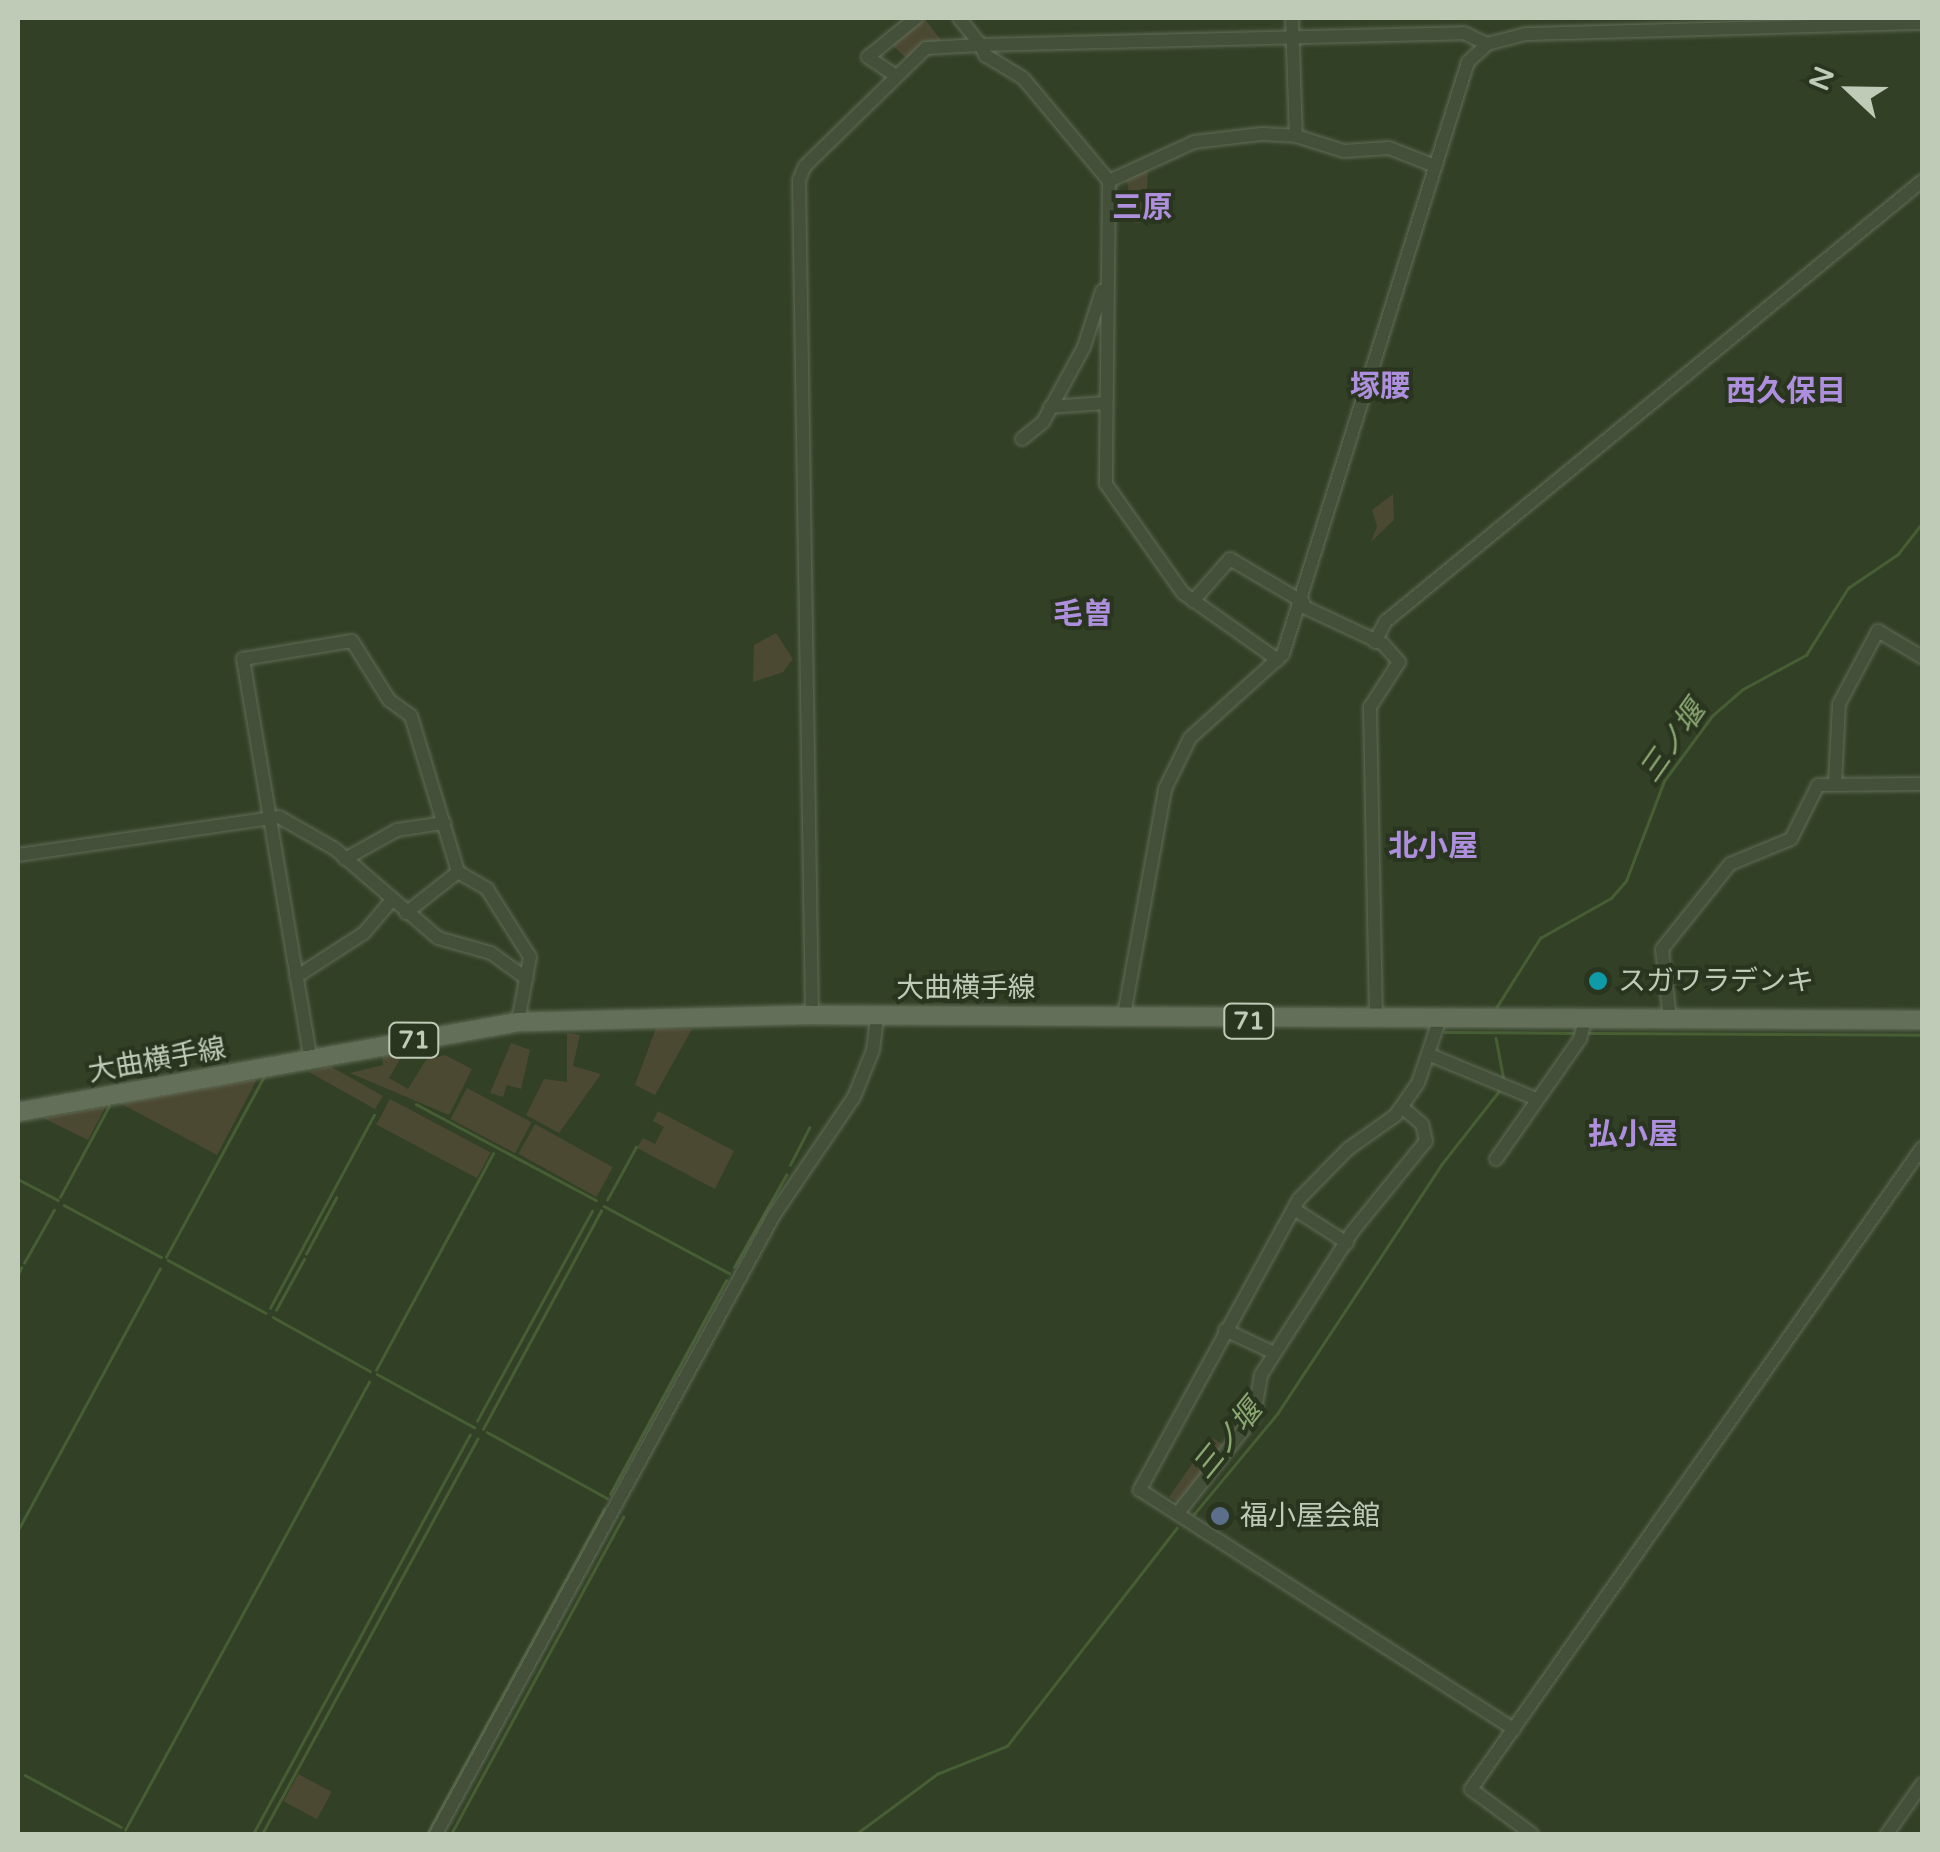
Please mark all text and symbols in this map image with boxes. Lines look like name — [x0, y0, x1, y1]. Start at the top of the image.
north arrow — [1800, 40, 1900, 140]
text: N — [1802, 62, 1842, 96]
district label: 三原 — [1112, 190, 1172, 226]
district label: 塚腰 — [1350, 369, 1410, 405]
district label: 西久保目 — [1726, 374, 1846, 410]
district label: 毛曽 — [1053, 597, 1113, 633]
water label: 三ノ堰 — [1632, 695, 1714, 789]
district label: 北小屋 — [1388, 829, 1478, 865]
place label: スガワラデンキ — [1618, 964, 1814, 998]
marker: スガワラデンキ — [1587, 970, 1609, 992]
street label: 大曲横手線 — [896, 971, 1036, 1005]
road number: 71 — [1222, 1001, 1276, 1041]
road number: 71 — [386, 1020, 442, 1060]
street label: 大曲横手線 — [85, 1031, 229, 1089]
district label: 払小屋 — [1588, 1117, 1678, 1153]
water label: 三ノ堰 — [1186, 1394, 1270, 1486]
place label: 福小屋会館 — [1240, 1499, 1380, 1533]
marker: 福小屋会館 — [1209, 1505, 1231, 1527]

